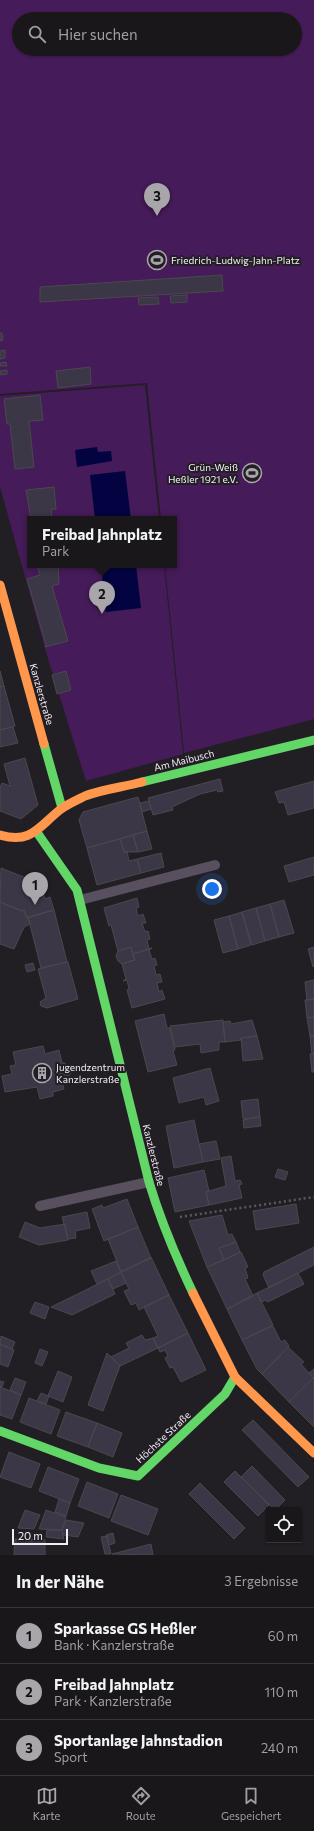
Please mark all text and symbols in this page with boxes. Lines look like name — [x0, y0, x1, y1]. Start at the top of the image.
search box — [12, 12, 302, 56]
icon: search — [26, 23, 48, 45]
text: Hier suchen — [58, 25, 138, 43]
pin: 3 — [144, 183, 170, 216]
sports icon: Friedrich-Ludwig-Jahn-Platz — [146, 249, 168, 271]
place label: Friedrich-Ludwig-Jahn-Platz — [171, 254, 300, 266]
place label: Grün-Weiß Heßler 1921 e.V. — [168, 461, 238, 485]
sports icon: Grün-Weiß Heßler 1921 e.V. — [241, 462, 263, 484]
popup — [27, 516, 177, 568]
text: Freibad Jahnplatz — [42, 525, 162, 543]
text: Park — [42, 543, 69, 559]
pin: 2 — [89, 581, 115, 614]
street label: Kanzlerstraße — [27, 662, 57, 726]
street label: Am Maibusch — [153, 747, 215, 773]
pin: 1 — [22, 872, 48, 905]
your location — [202, 879, 222, 899]
place label: Jugendzentrum Kanzlerstraße — [56, 1061, 125, 1085]
building icon: Jugendzentrum Kanzlerstraße — [31, 1062, 53, 1084]
street label: Kanzlerstraße — [141, 1123, 167, 1187]
street label: Höchste Straße — [133, 1409, 193, 1465]
map controls — [266, 1507, 302, 1543]
button: locate — [266, 1507, 302, 1543]
scale bar — [12, 1527, 68, 1546]
text: 20 m — [18, 1529, 43, 1542]
text: In der Nähe — [16, 1571, 104, 1592]
text: 3 Ergebnisse — [224, 1573, 298, 1589]
text: Sparkasse GS Heßler — [54, 1619, 196, 1637]
text: 1 — [26, 1628, 32, 1644]
text: 60 m — [268, 1628, 298, 1644]
text: Bank · Kanzlerstraße — [54, 1637, 174, 1653]
text: Freibad Jahnplatz — [54, 1675, 174, 1693]
text: 2 — [25, 1684, 33, 1700]
text: 110 m — [265, 1684, 298, 1700]
text: Park · Kanzlerstraße — [54, 1693, 172, 1709]
text: Sportanlage Jahnstadion — [54, 1731, 223, 1749]
text: 3 — [25, 1740, 33, 1756]
text: 240 m — [261, 1740, 298, 1756]
text: Sport — [54, 1749, 88, 1765]
tab: Karte — [33, 1785, 60, 1822]
tab: Route — [126, 1785, 156, 1822]
tab: Gespeichert — [221, 1785, 281, 1822]

